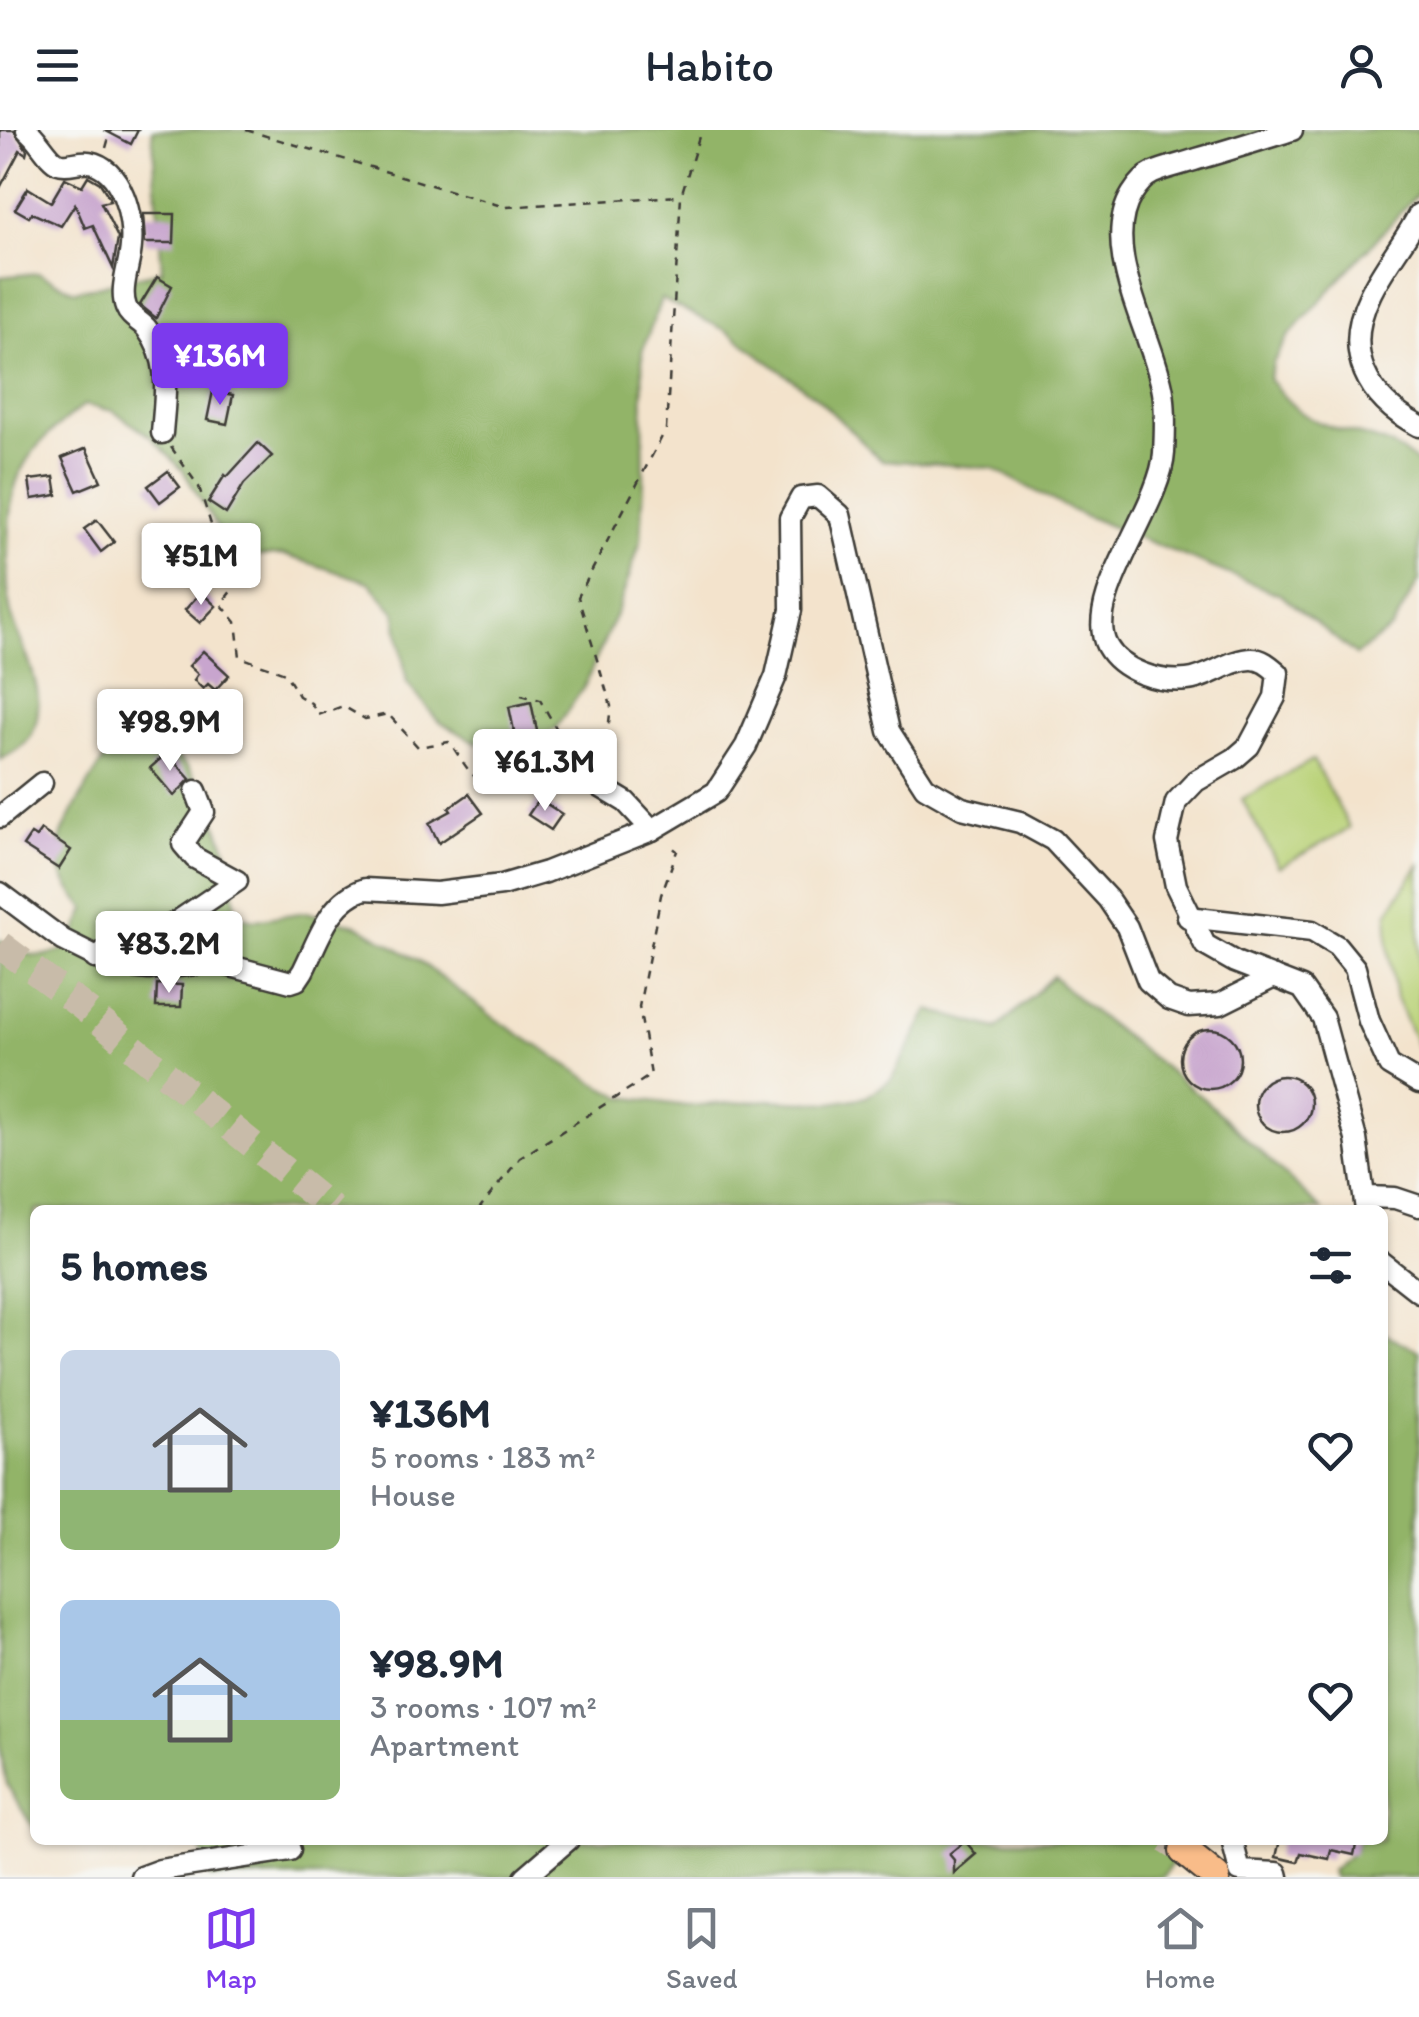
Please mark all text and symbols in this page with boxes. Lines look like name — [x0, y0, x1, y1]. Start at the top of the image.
icon: menu — [30, 38, 85, 93]
text: Habito — [645, 38, 774, 92]
icon: person — [1334, 38, 1389, 93]
pin: ¥136M — [150, 323, 290, 408]
text: ¥136M — [174, 336, 266, 374]
pin: ¥51M — [142, 523, 260, 608]
text: ¥51M — [164, 536, 238, 574]
pin: ¥98.9M — [89, 689, 251, 774]
text: ¥98.9M — [119, 702, 221, 740]
pin: ¥61.3M — [464, 729, 626, 814]
text: ¥61.3M — [495, 742, 595, 780]
pin: ¥83.2M — [88, 911, 250, 996]
text: ¥83.2M — [118, 924, 220, 962]
icon: filters — [1303, 1238, 1358, 1293]
text: 5 homes — [60, 1240, 208, 1291]
text: ¥136M — [370, 1387, 491, 1438]
icon: home — [140, 1390, 260, 1510]
icon: heart — [1303, 1423, 1358, 1478]
text: 5 rooms · 183 m² — [370, 1438, 596, 1476]
text: House — [370, 1476, 456, 1514]
text: ¥98.9M — [370, 1637, 504, 1688]
icon: home — [140, 1640, 260, 1760]
icon: heart — [1303, 1673, 1358, 1728]
text: 3 rooms · 107 m² — [370, 1688, 597, 1726]
text: Apartment — [370, 1726, 519, 1764]
tab: Map — [204, 1901, 259, 1995]
tab: Saved — [666, 1901, 737, 1995]
tab: Home — [1145, 1901, 1215, 1995]

